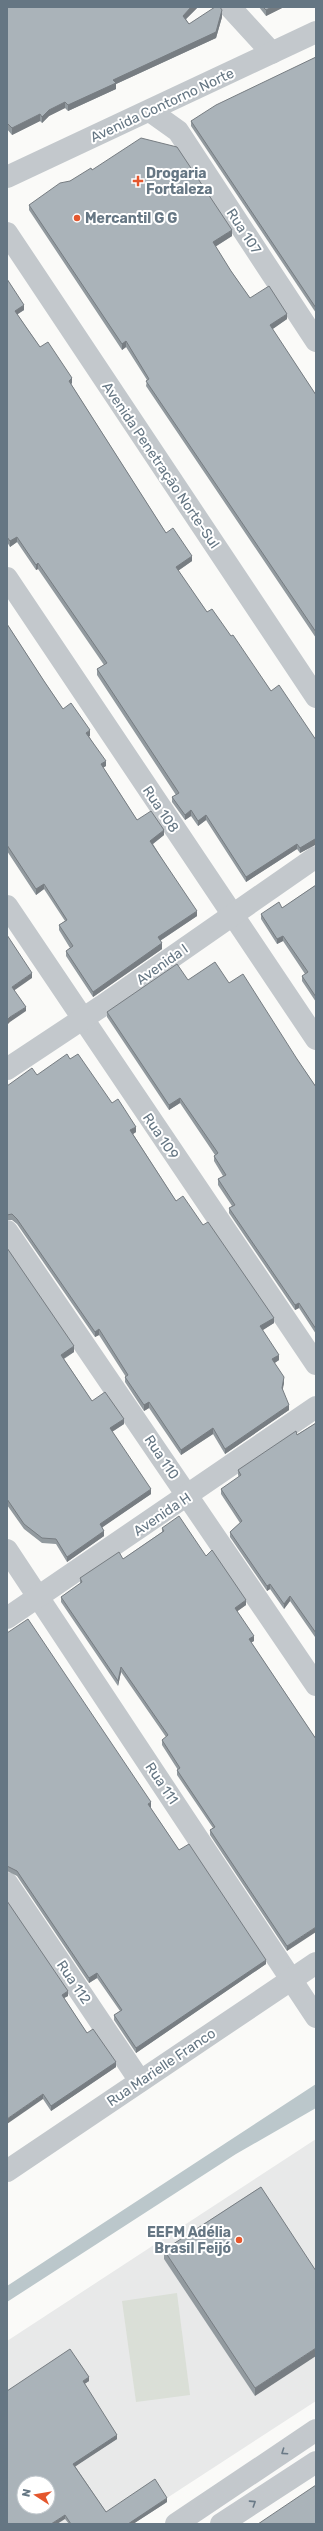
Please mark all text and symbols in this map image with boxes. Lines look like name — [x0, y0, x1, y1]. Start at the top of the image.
street label: Avenida Contorno Norte — [88, 65, 237, 146]
place label: Drogaria Fortaleza — [146, 165, 213, 198]
marker: Drogaria Fortaleza — [133, 176, 143, 186]
street label: Rua 107 — [223, 205, 265, 257]
place label: Mercantil G G — [85, 210, 177, 227]
marker: Mercantil G G — [72, 213, 82, 223]
street label: Avenida Penetração Norte-Sul — [98, 379, 223, 552]
street label: Rua 108 — [139, 783, 182, 836]
street label: Avenida I — [133, 940, 192, 988]
street label: Rua 109 — [139, 1110, 182, 1163]
street label: Rua 110 — [141, 1432, 183, 1483]
street label: Avenida H — [130, 1489, 194, 1540]
street label: Rua 111 — [141, 1759, 182, 1807]
street label: Rua 112 — [53, 1957, 94, 2007]
street label: Rua Marielle Franco — [104, 2025, 219, 2110]
place label: EEFM Adélia Brasil Feijó — [147, 2224, 231, 2257]
marker: EEFM Adélia Brasil Feijó — [234, 2235, 244, 2245]
one-way arrow — [281, 2447, 288, 2454]
north arrow — [16, 2475, 56, 2515]
text: N — [20, 2488, 34, 2498]
one-way arrow — [249, 2500, 256, 2508]

